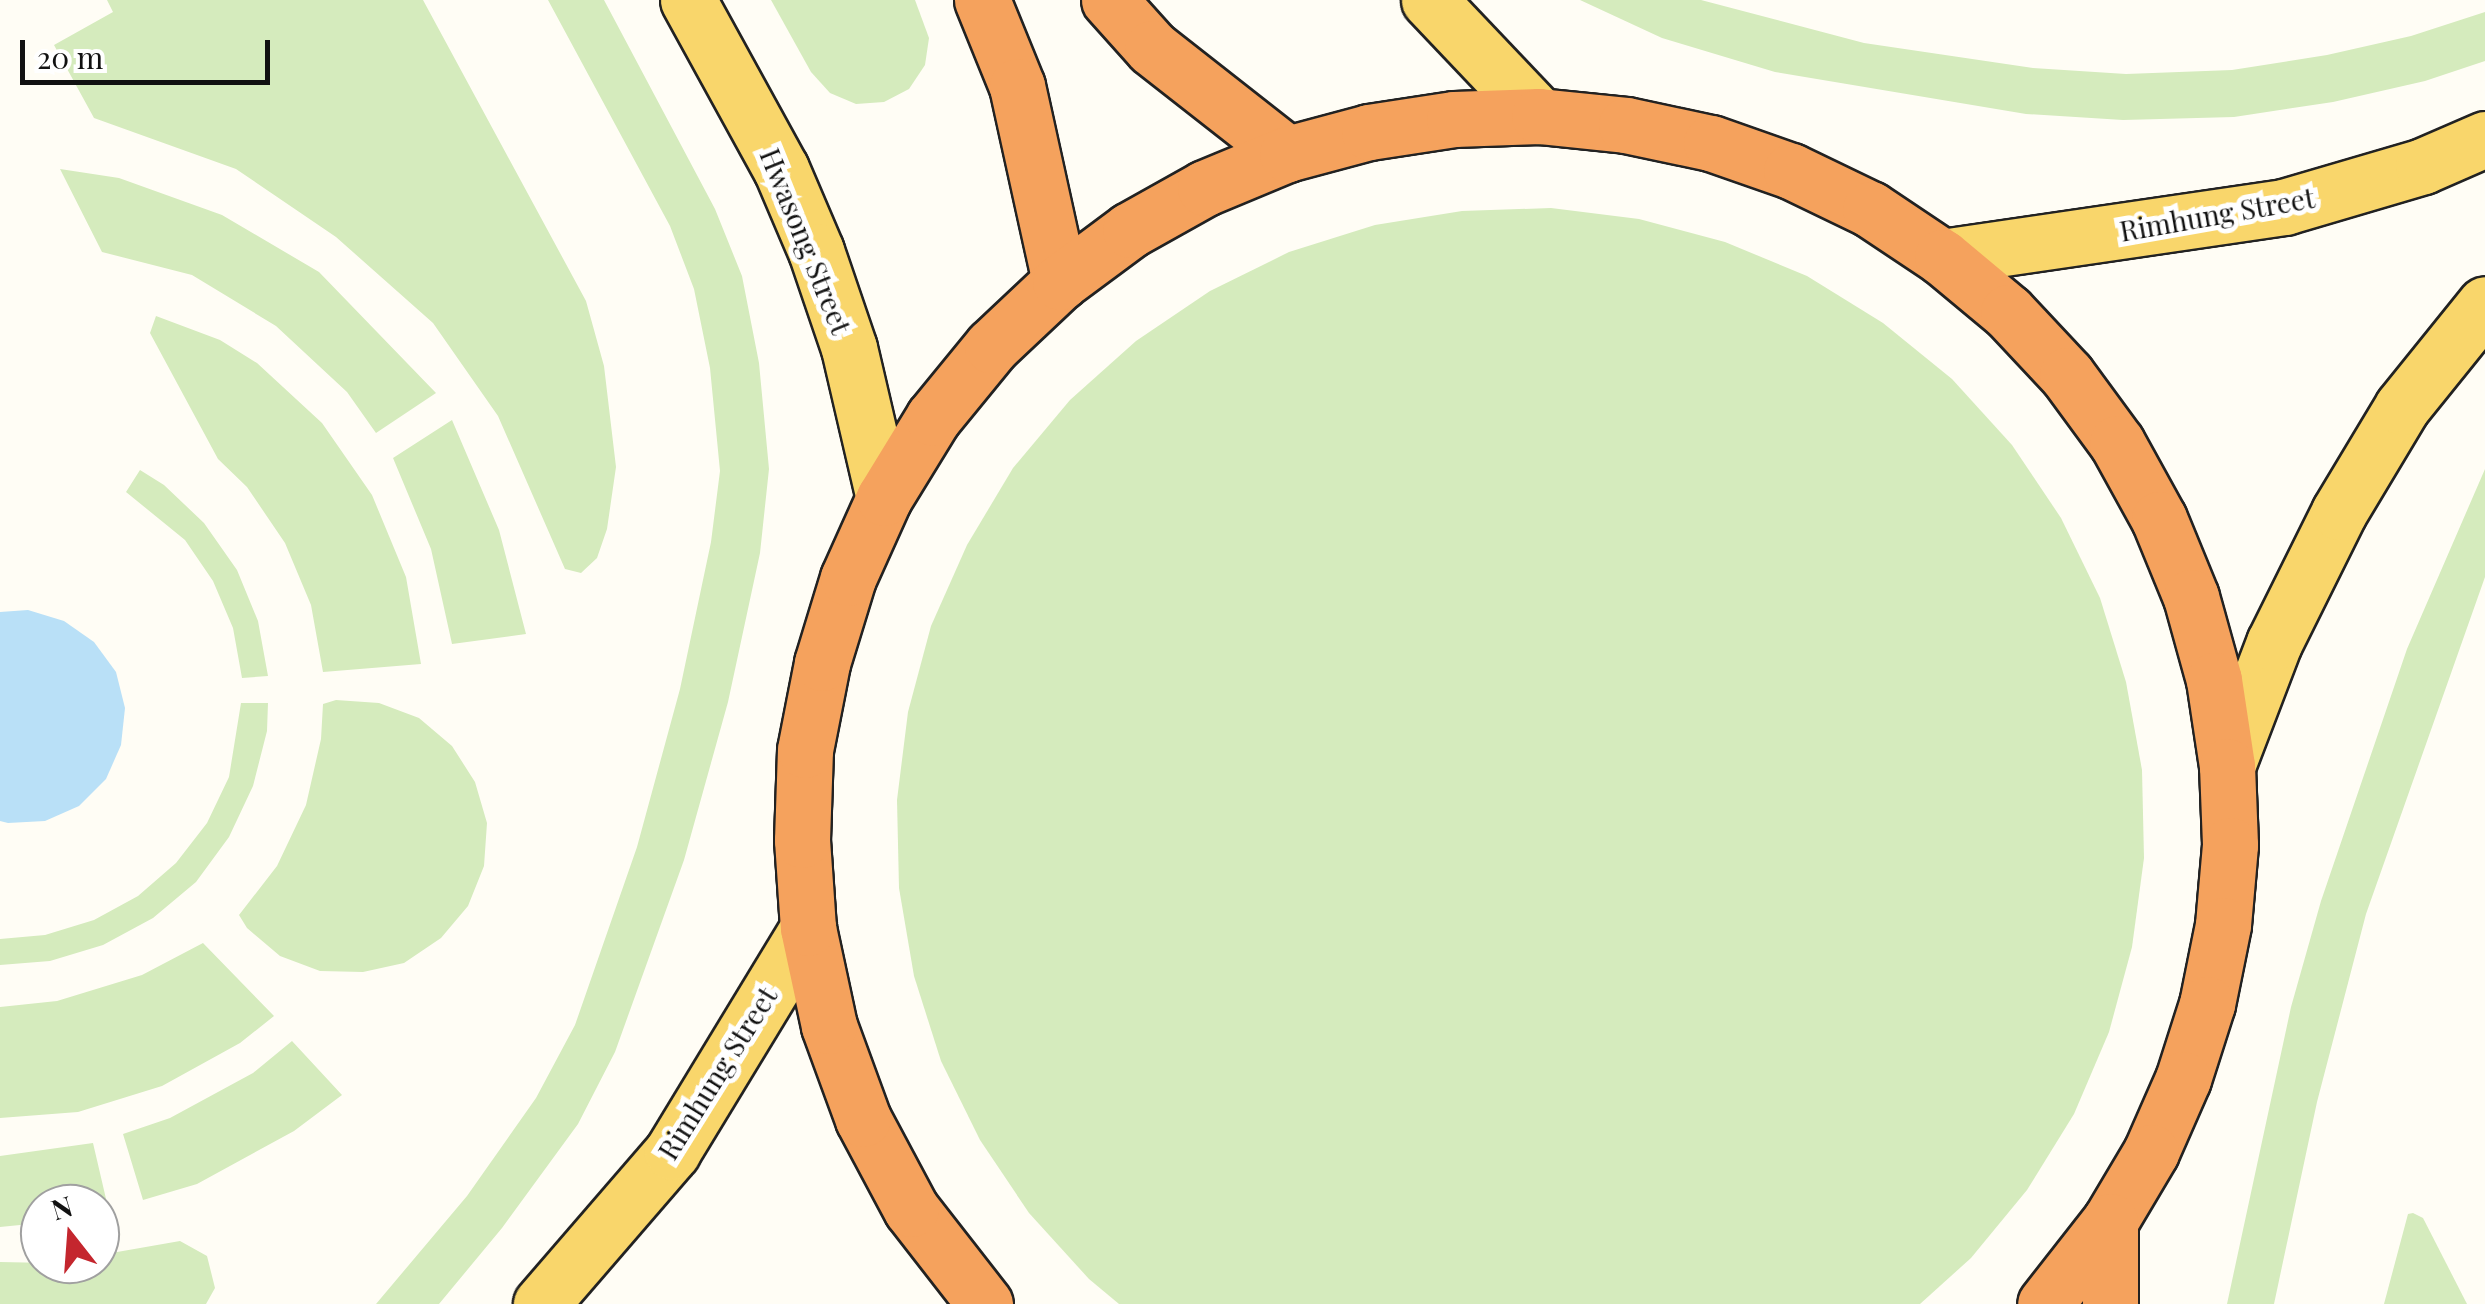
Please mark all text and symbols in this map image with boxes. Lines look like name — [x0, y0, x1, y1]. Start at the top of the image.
scale bar — [25, 20, 275, 82]
text: 20 m — [37, 37, 103, 77]
street label: Hwasong Street — [753, 143, 859, 339]
street label: Rimhung Street — [2117, 180, 2317, 248]
street label: Rimhung Street — [650, 980, 784, 1166]
north arrow — [20, 1184, 120, 1284]
text: N — [47, 1186, 77, 1227]

